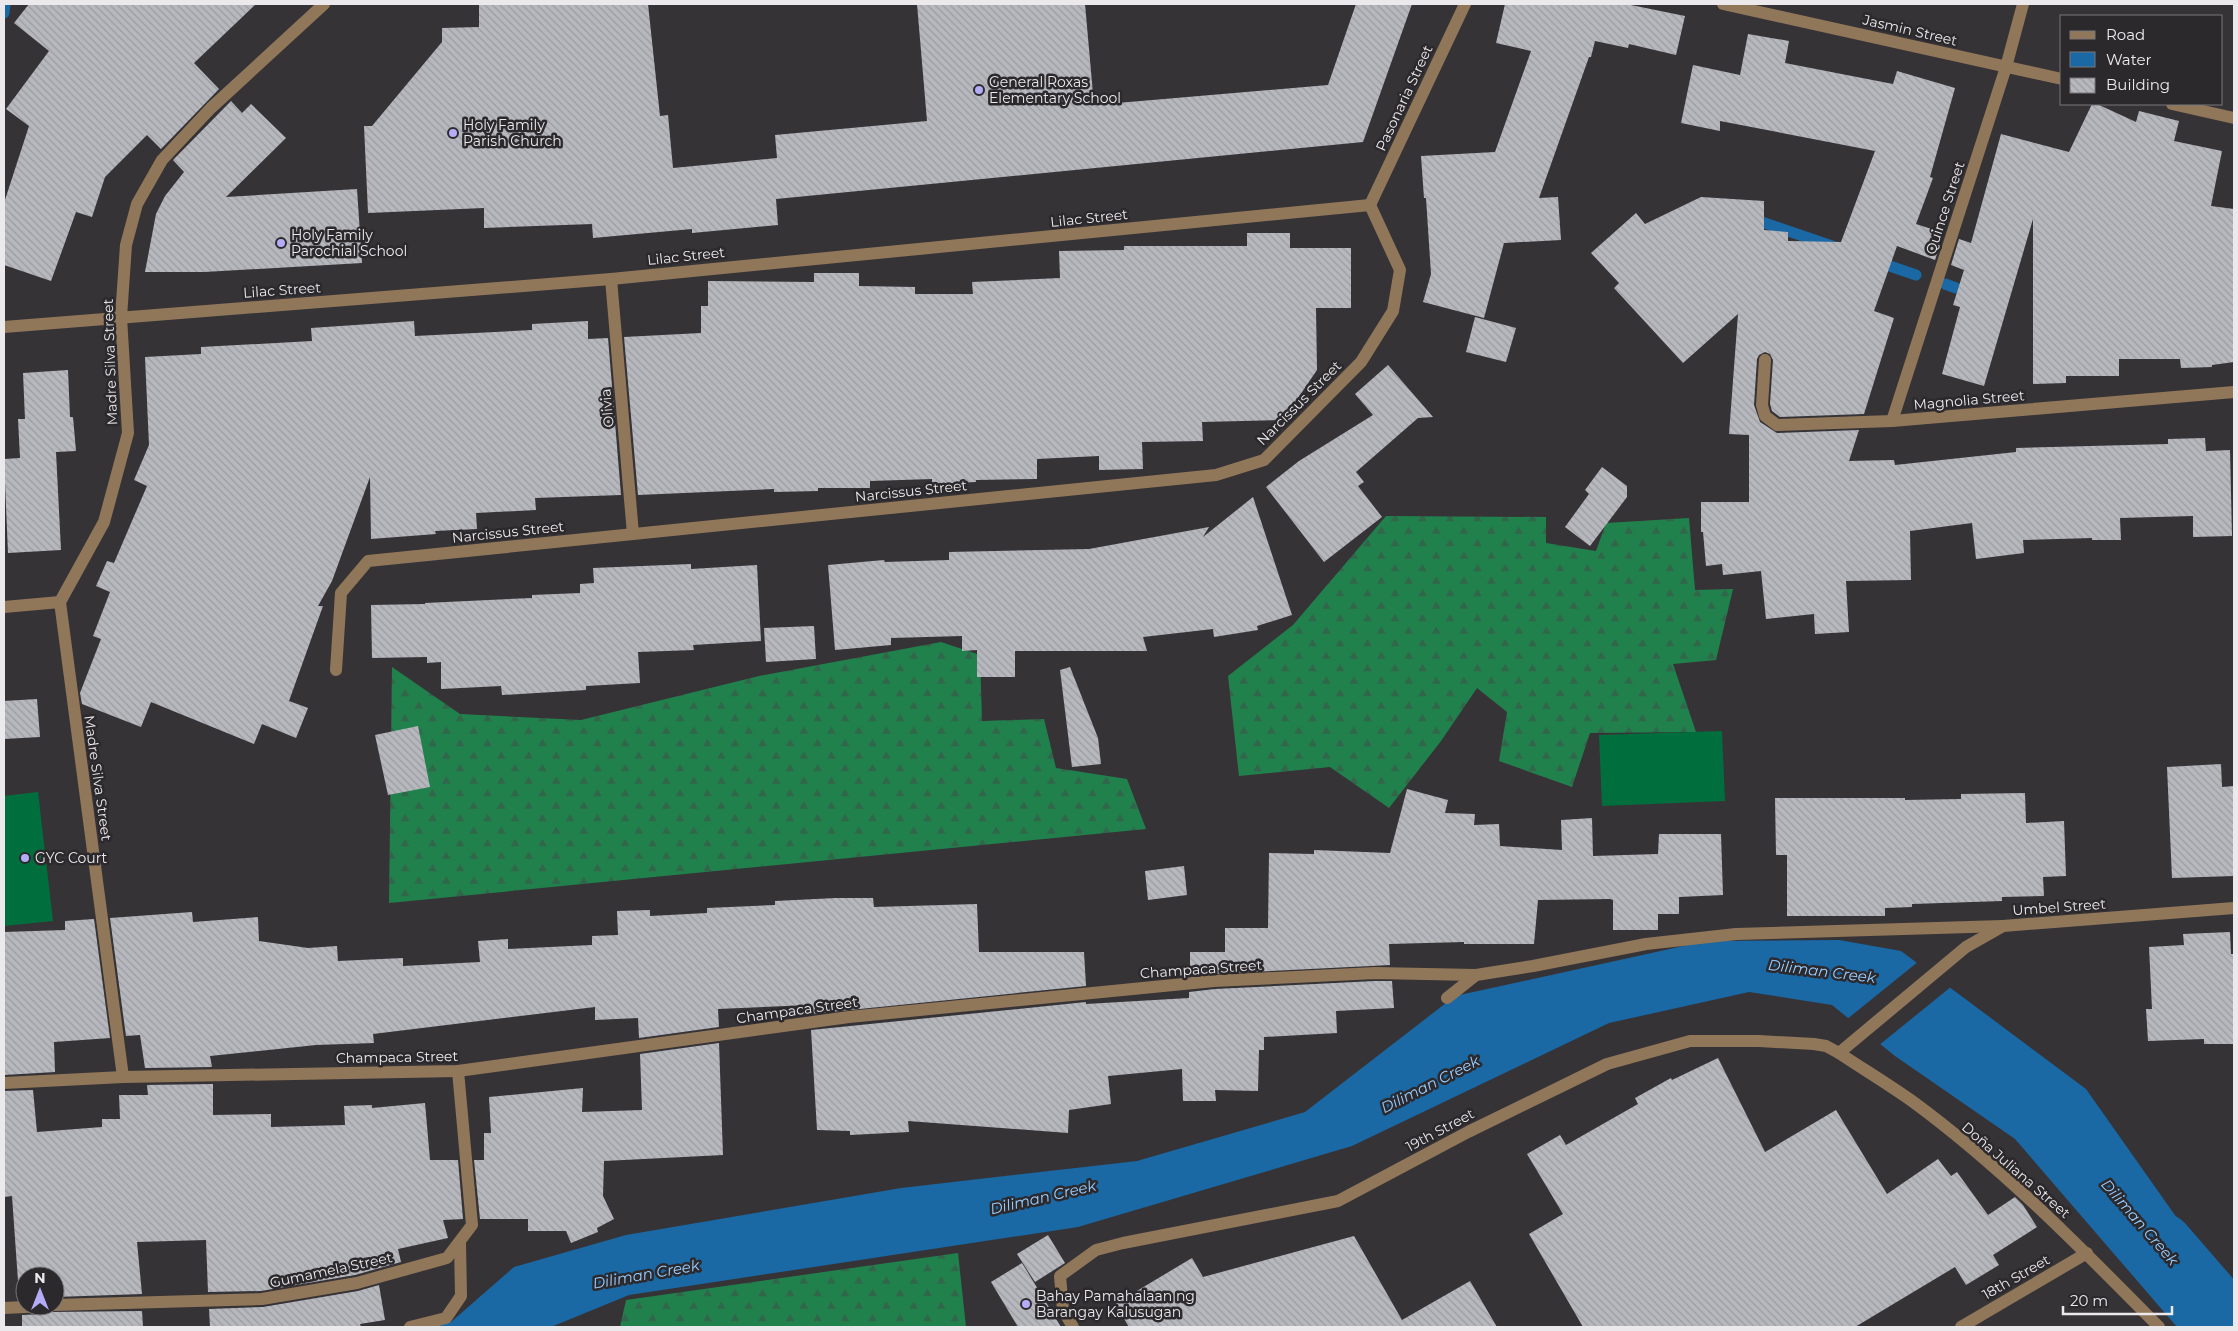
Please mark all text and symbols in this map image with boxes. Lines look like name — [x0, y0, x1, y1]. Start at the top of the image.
street label: Jasmin Street — [1860, 10, 1959, 50]
legend — [2060, 15, 2223, 105]
text: Road — [2106, 25, 2145, 44]
street label: Pasonaria Street — [1372, 42, 1437, 154]
text: Water — [2106, 50, 2152, 69]
place label: General Roxas Elementary School — [989, 73, 1121, 107]
text: Building — [2106, 75, 2170, 94]
marker: General Roxas Elementary School — [973, 84, 985, 96]
place label: Holy Family Parish Church — [463, 116, 562, 150]
marker: Holy Family Parish Church — [447, 127, 459, 139]
street label: Quince Street — [1922, 159, 1969, 257]
street label: Lilac Street — [1049, 205, 1129, 231]
place label: Holy Family Parochial School — [291, 226, 407, 260]
marker: Holy Family Parochial School — [275, 237, 287, 249]
street label: Lilac Street — [646, 243, 726, 269]
street label: Lilac Street — [243, 278, 322, 302]
street label: Madre Silva Street — [99, 298, 121, 425]
street label: Narcissus Street — [1253, 357, 1345, 449]
street label: Magnolia Street — [1913, 386, 2026, 414]
street label: Olivia — [596, 388, 618, 428]
street label: Narcissus Street — [854, 476, 968, 506]
street label: Narcissus Street — [451, 517, 565, 547]
street label: Madre Silva Street — [80, 714, 116, 842]
place label: GYC Court — [35, 849, 108, 867]
marker: GYC Court — [19, 852, 31, 864]
street label: Umbel Street — [2012, 895, 2107, 919]
water label: Diliman Creek — [1767, 955, 1878, 987]
street label: Champaca Street — [1139, 956, 1263, 982]
street label: Champaca Street — [735, 993, 859, 1027]
street label: Champaca Street — [336, 1047, 459, 1067]
water label: Diliman Creek — [1377, 1050, 1484, 1117]
street label: 19th Street — [1403, 1104, 1478, 1156]
street label: Doña Juliana Street — [1958, 1118, 2074, 1222]
water label: Diliman Creek — [988, 1175, 1099, 1218]
water label: Diliman Creek — [2097, 1175, 2183, 1270]
street label: Gumamela Street — [268, 1248, 394, 1292]
street label: 18th Street — [1979, 1250, 2053, 1304]
water label: Diliman Creek — [591, 1255, 702, 1293]
north arrow — [15, 1266, 65, 1316]
text: N — [34, 1269, 46, 1287]
scale bar — [2063, 1284, 2172, 1316]
place label: Bahay Pamahalaan ng Barangay Kalusugan — [1036, 1287, 1195, 1321]
text: 20 m — [2070, 1291, 2108, 1310]
marker: Bahay Pamahalaan ng Barangay Kalusugan — [1020, 1298, 1032, 1310]

